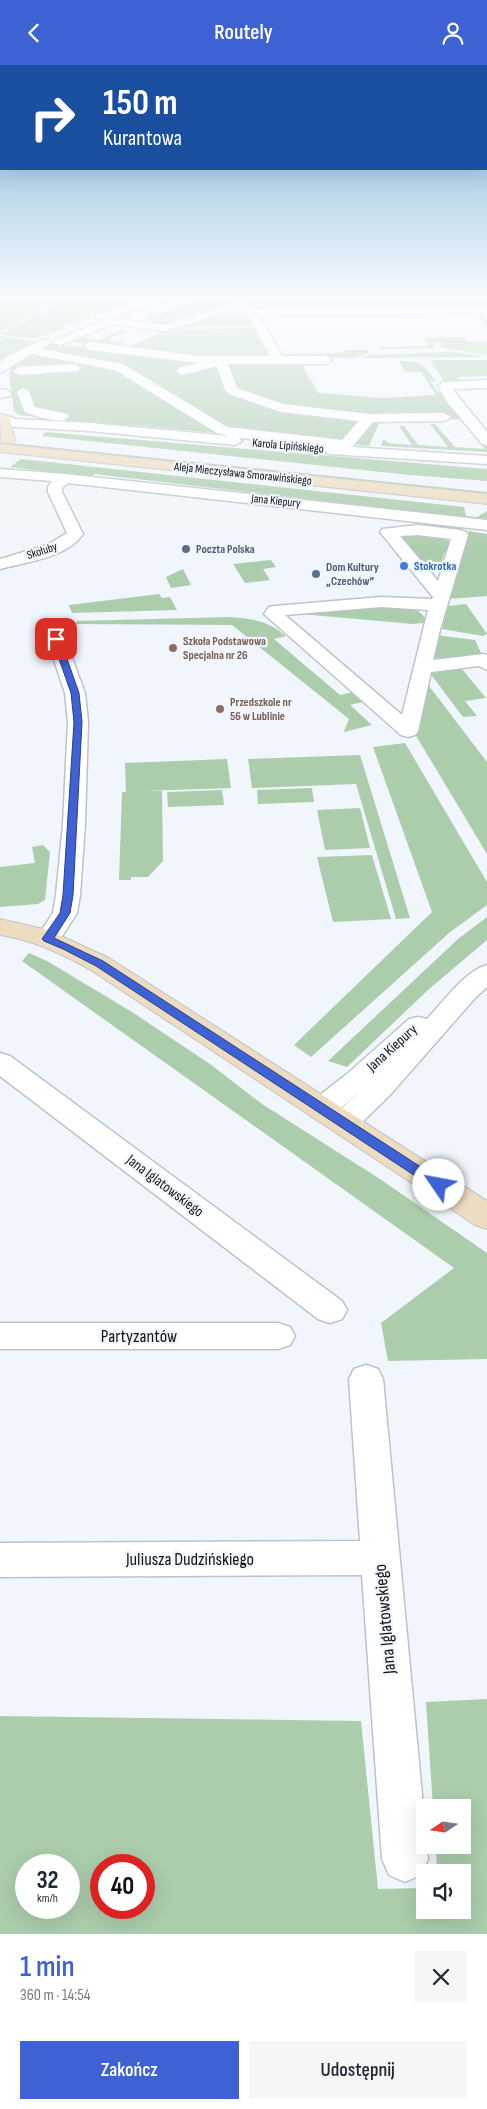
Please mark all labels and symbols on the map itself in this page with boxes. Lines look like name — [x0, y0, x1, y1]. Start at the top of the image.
street label: Karola Lipińskiego — [252, 435, 324, 457]
street label: Aleja Mieczysława Smorawińskiego — [172, 459, 313, 489]
street label: Jana Kiepury — [250, 491, 302, 511]
street label: Skołuby — [25, 539, 60, 563]
place label: Poczta Polska — [196, 542, 255, 557]
marker: Poczta Polska — [180, 543, 192, 555]
place label: Stokrotka — [414, 559, 456, 574]
place label: Dom Kultury „Czechów” — [326, 560, 379, 589]
marker: Stokrotka — [398, 560, 410, 572]
marker: Dom Kultury „Czechów” — [310, 568, 322, 580]
pin — [35, 618, 77, 660]
place label: Szkoła Podstawowa Specjalna nr 26 — [183, 634, 266, 663]
marker: Szkoła Podstawowa Specjalna nr 26 — [167, 642, 179, 654]
place label: Przedszkole nr 56 w Lublinie — [230, 695, 292, 724]
marker: Przedszkole nr 56 w Lublinie — [214, 703, 226, 715]
street label: Jana Kiepury — [362, 1020, 421, 1076]
street label: Jana Iglatowskiego — [122, 1150, 208, 1221]
position arrow — [412, 1158, 464, 1210]
street label: Partyzantów — [101, 1326, 177, 1347]
street label: Juliusza Dudzińskiego — [125, 1549, 254, 1570]
street label: Jana Iglatowskiego — [370, 1563, 400, 1676]
north arrow — [416, 1799, 471, 1854]
speed limit sign: 40 — [90, 1854, 155, 1919]

